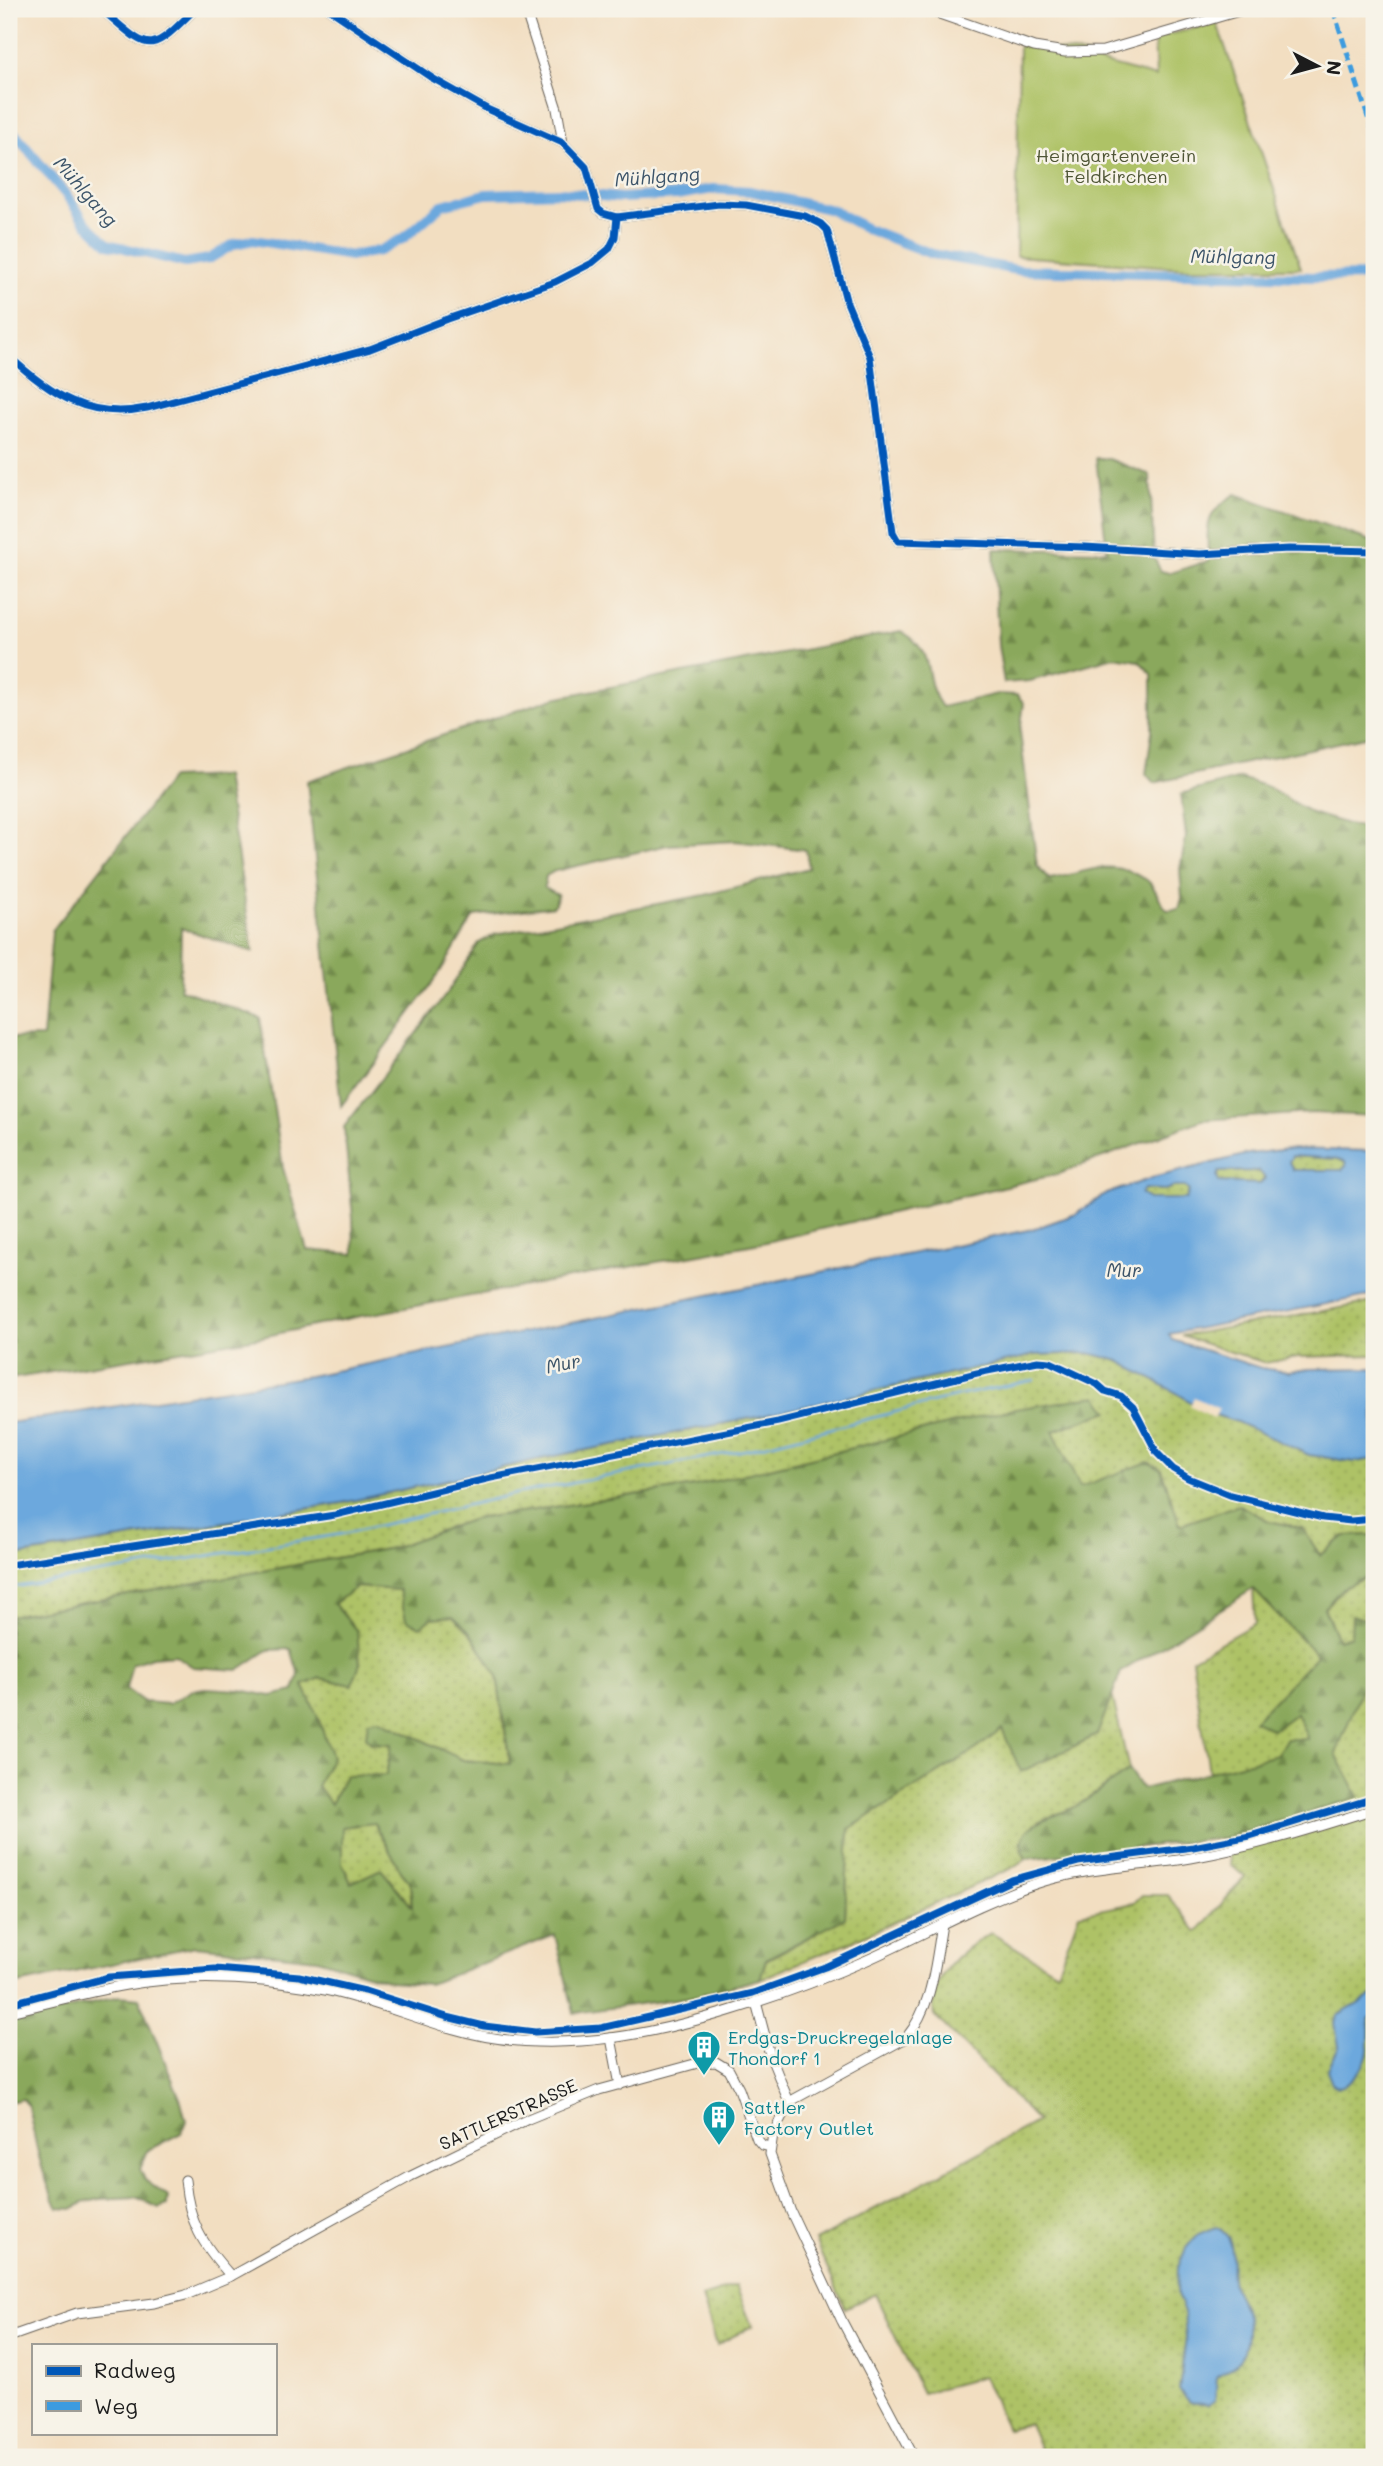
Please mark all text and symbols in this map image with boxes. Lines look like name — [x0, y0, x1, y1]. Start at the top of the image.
north arrow — [1282, 32, 1352, 102]
text: N — [1321, 59, 1348, 76]
park label: Heimgartenverein Feldkirchen — [1036, 143, 1196, 188]
water label: Mühlgang — [49, 151, 123, 231]
water label: Mühlgang — [614, 161, 700, 191]
water label: Mühlgang — [1190, 243, 1276, 269]
water label: Mur — [1106, 1257, 1142, 1282]
water label: Mur — [543, 1347, 583, 1379]
place label: Erdgas-Druckregelanlage Thondorf 1 — [728, 2025, 953, 2070]
building icon: Erdgas-Druckregelanlage Thondorf 1 — [685, 2028, 723, 2077]
street label: SATTLERSTRASSE — [435, 2073, 581, 2155]
place label: Sattler Factory Outlet — [744, 2095, 874, 2140]
building icon: Sattler Factory Outlet — [700, 2098, 738, 2147]
legend — [32, 2344, 276, 2434]
text: Radweg — [94, 2356, 175, 2383]
text: Weg — [94, 2392, 138, 2419]

